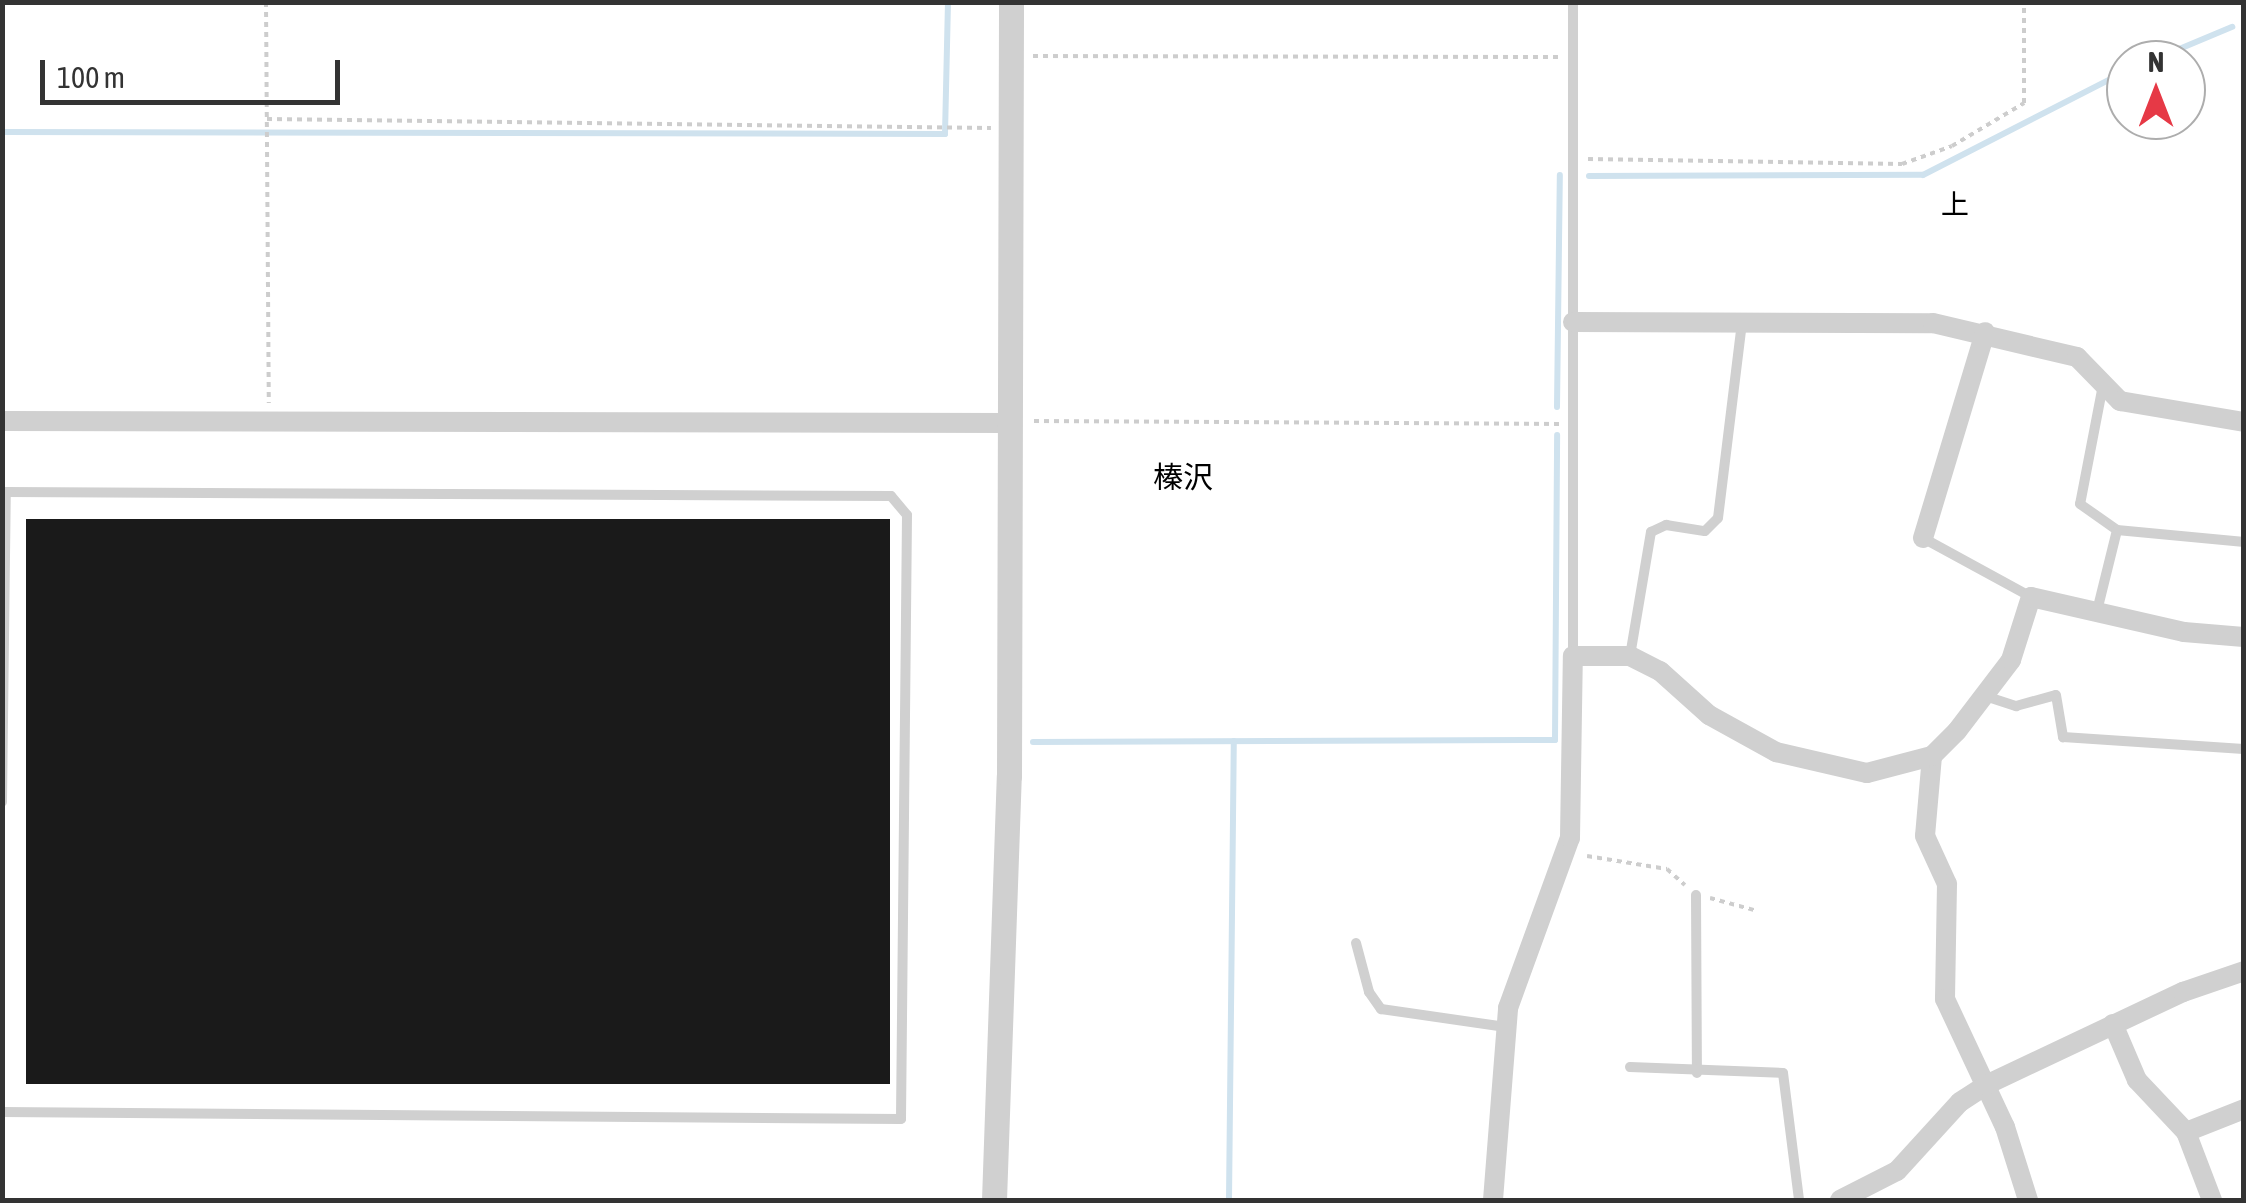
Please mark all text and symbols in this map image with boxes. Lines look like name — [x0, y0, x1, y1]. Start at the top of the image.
scale bar — [45, 40, 345, 102]
north arrow — [2106, 40, 2206, 140]
text: N — [2148, 46, 2164, 78]
text: 100 m — [57, 60, 125, 94]
district label: 上 — [1941, 187, 1969, 221]
district label: 榛沢 — [1153, 459, 1213, 495]

